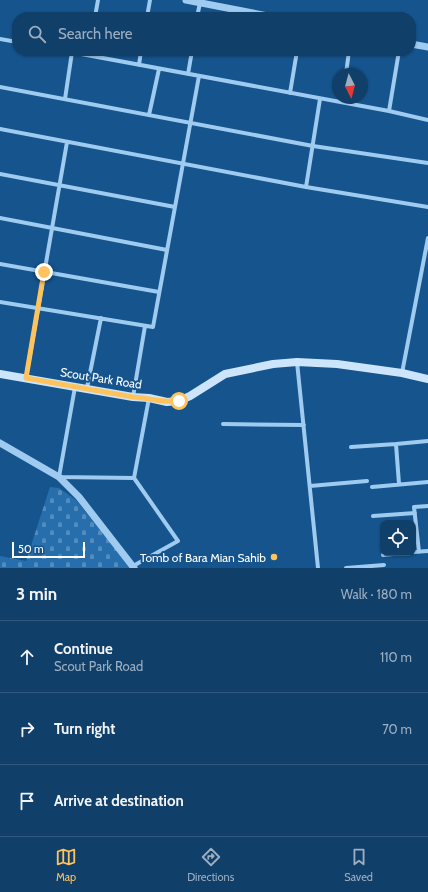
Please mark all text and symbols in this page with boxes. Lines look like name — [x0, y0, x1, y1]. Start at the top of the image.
search box — [12, 12, 416, 56]
icon: search — [26, 23, 48, 45]
text: Search here — [58, 25, 133, 43]
north arrow — [332, 68, 368, 104]
route end — [35, 263, 53, 281]
street label: Scout Park Road — [59, 364, 143, 392]
route start — [170, 392, 188, 410]
map controls — [380, 520, 416, 556]
button: locate — [380, 520, 416, 556]
scale bar — [12, 540, 85, 559]
text: 50 m — [18, 542, 44, 556]
place label: Tomb of Bara Mian Sahib — [140, 550, 266, 565]
marker: Tomb of Bara Mian Sahib — [269, 552, 279, 562]
text: 3 min — [16, 584, 57, 604]
text: Walk · 180 m — [341, 586, 412, 602]
text: Continue — [54, 640, 113, 658]
icon: ahead — [16, 646, 38, 668]
text: 110 m — [380, 649, 412, 665]
text: Scout Park Road — [54, 658, 143, 674]
icon: right — [16, 718, 38, 740]
text: Turn right — [54, 720, 115, 738]
text: 70 m — [382, 721, 412, 737]
icon: arrive — [16, 790, 38, 812]
text: Arrive at destination — [54, 792, 184, 810]
tab: Map — [55, 846, 77, 884]
tab: Directions — [187, 846, 234, 884]
tab: Saved — [344, 846, 373, 884]

